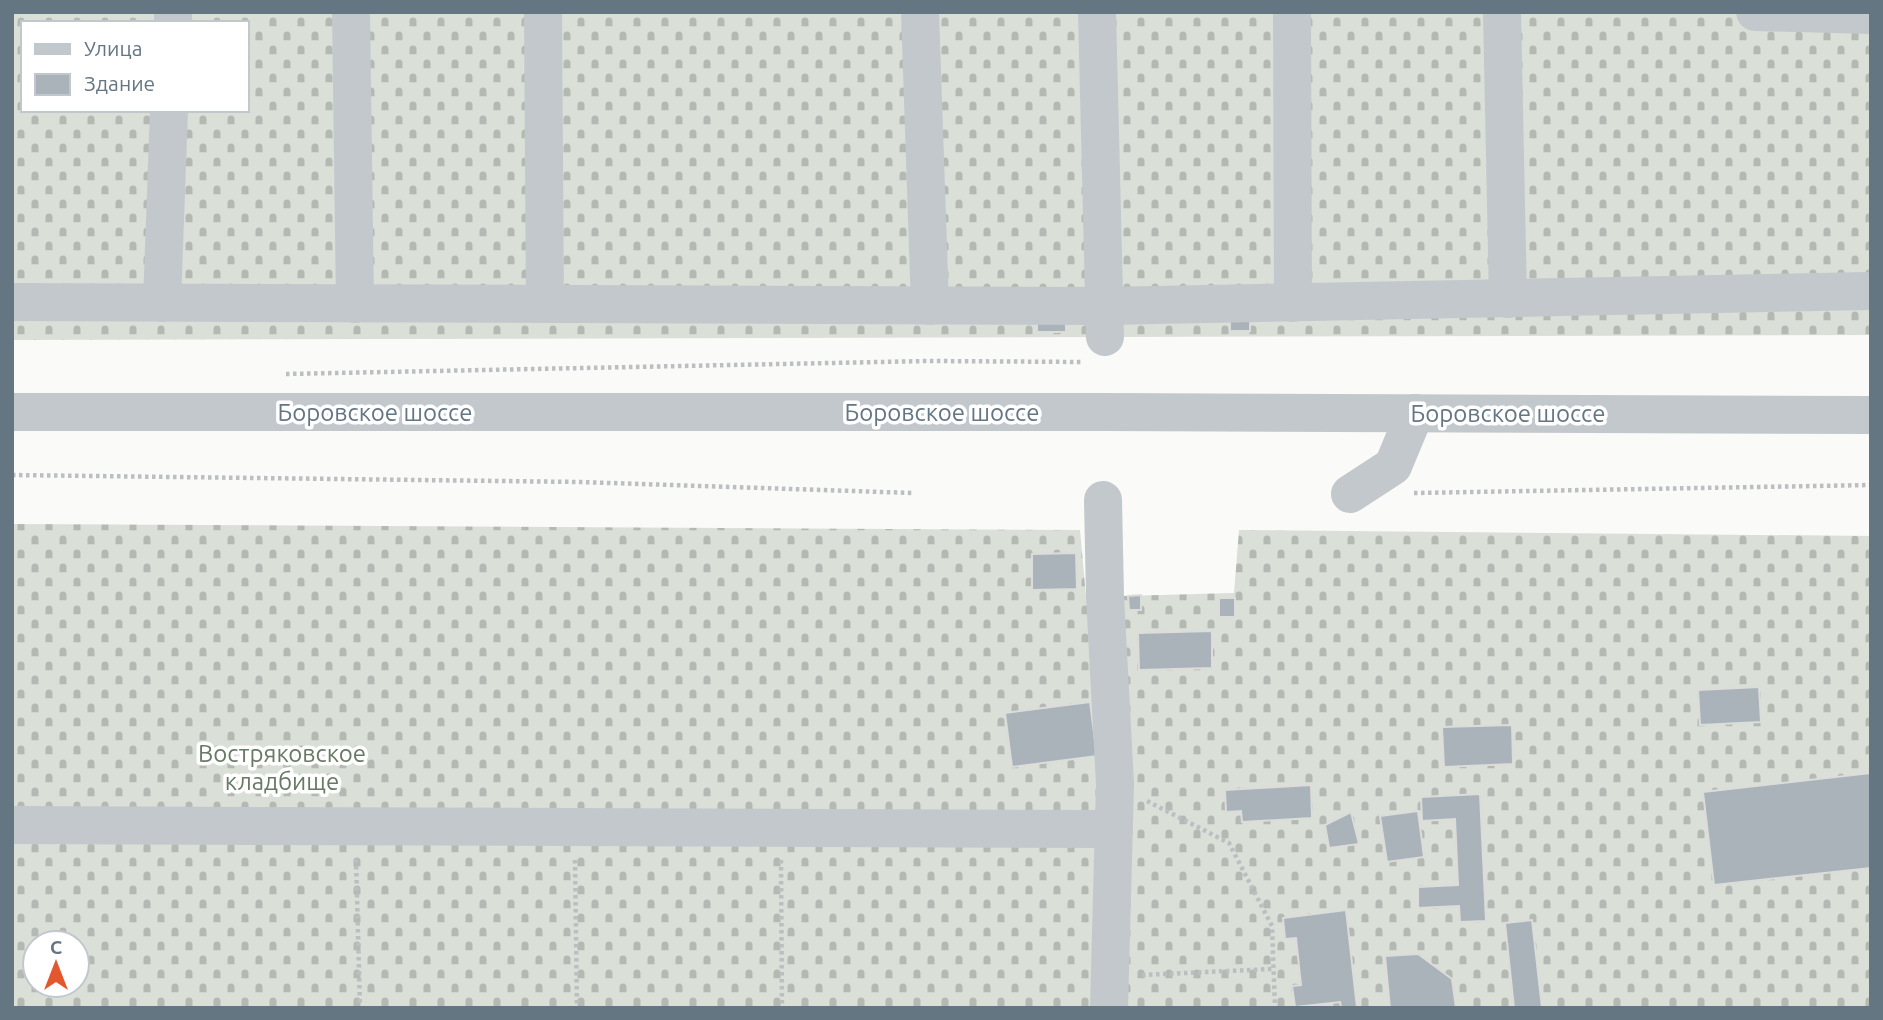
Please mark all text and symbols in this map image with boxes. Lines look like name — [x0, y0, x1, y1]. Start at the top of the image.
legend — [21, 21, 248, 112]
text: Улица — [84, 36, 142, 60]
text: Здание — [84, 71, 155, 95]
street label: Боровское шоссе — [277, 399, 473, 426]
street label: Боровское шоссе — [844, 399, 1040, 426]
street label: Боровское шоссе — [1410, 400, 1606, 427]
park label: Востряковское кладбище — [198, 740, 366, 795]
north arrow — [21, 929, 91, 999]
text: С — [50, 936, 62, 958]

